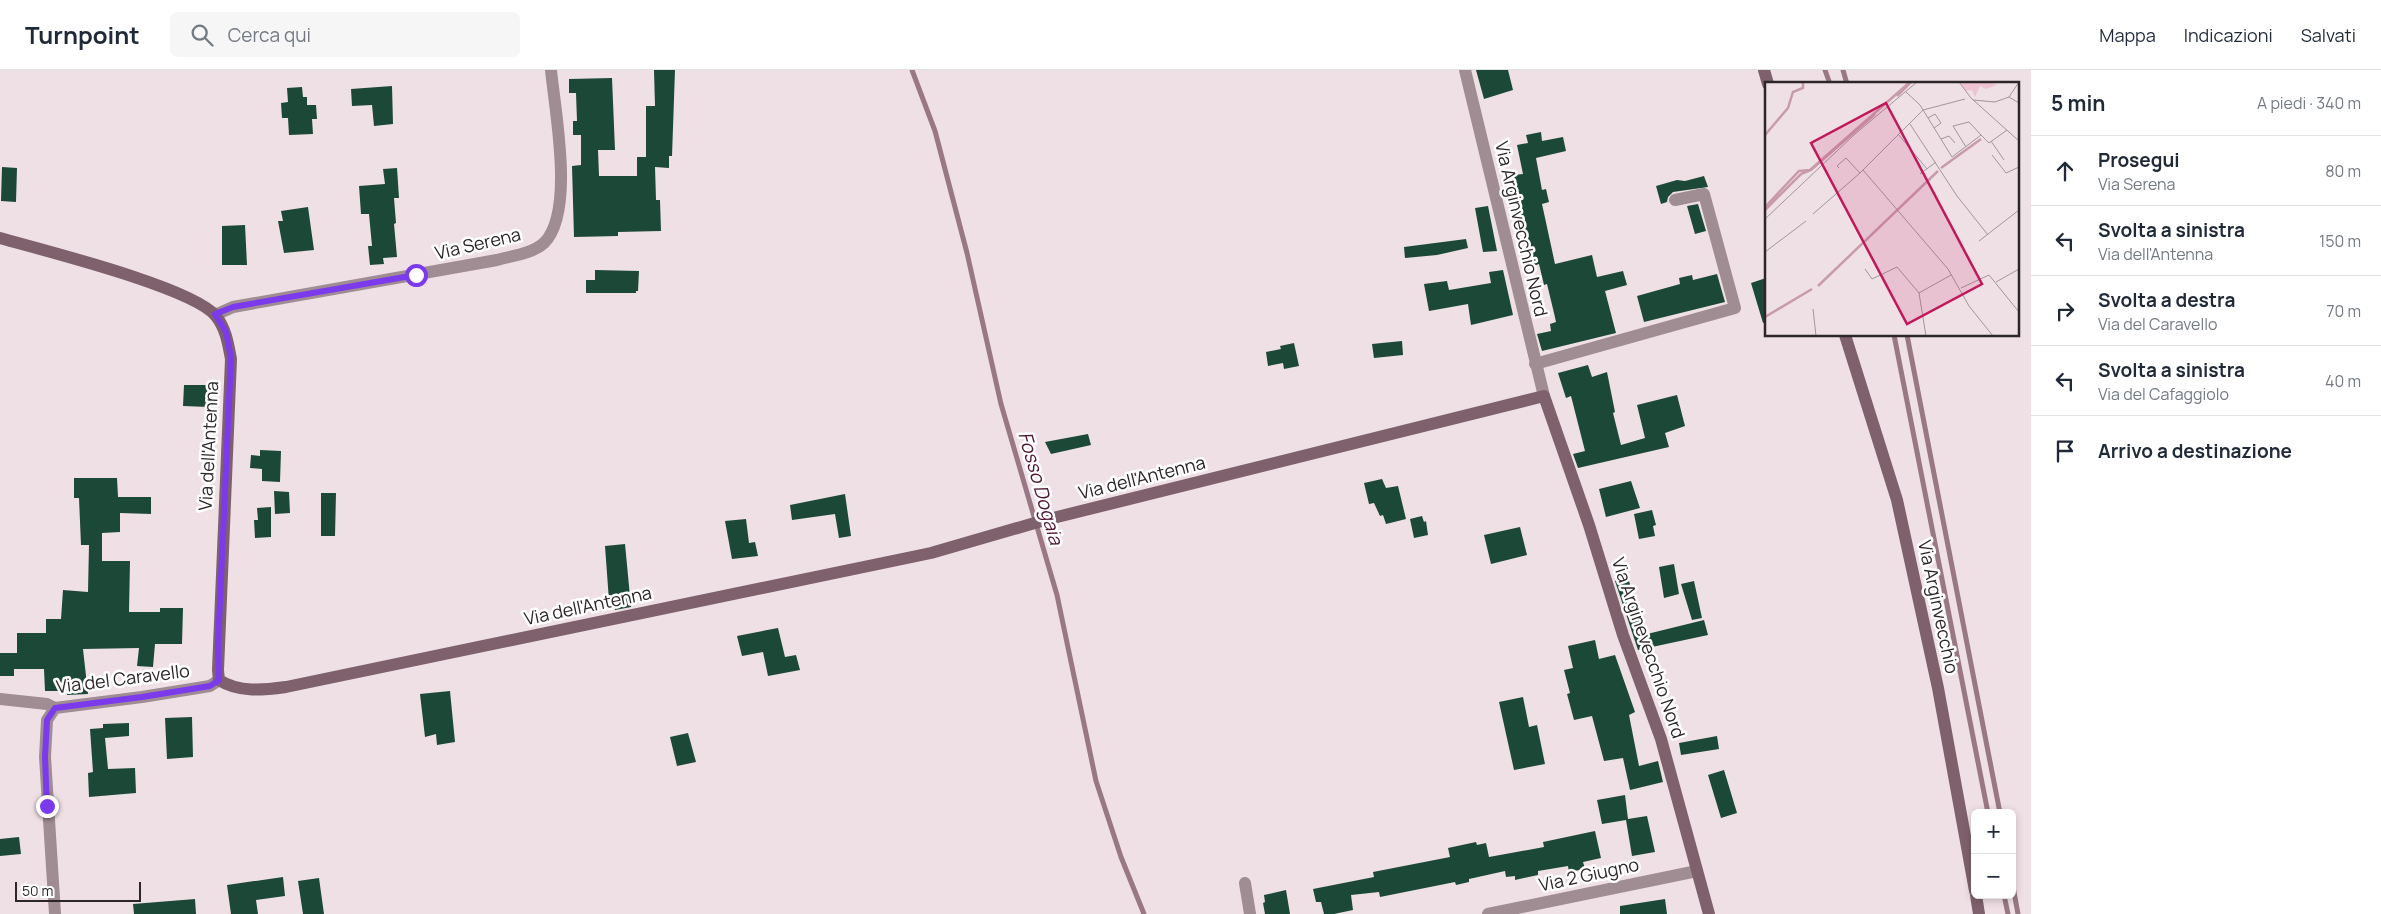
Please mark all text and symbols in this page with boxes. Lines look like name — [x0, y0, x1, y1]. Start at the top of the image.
search box — [170, 12, 520, 57]
text: Turnpoint — [25, 18, 140, 51]
icon: search — [188, 21, 216, 49]
text: Cerca qui — [228, 22, 311, 48]
text: Mappa — [2099, 23, 2156, 47]
text: Indicazioni — [2184, 23, 2273, 47]
text: Salvati — [2301, 23, 2356, 47]
inset map — [1765, 82, 2018, 336]
text: 5 min — [2051, 89, 2105, 117]
text: A piedi · 340 m — [2257, 92, 2361, 114]
street label: Via Arginvecchio Nord — [1490, 139, 1554, 319]
text: Prosegui — [2098, 147, 2180, 173]
icon: ahead — [2051, 157, 2079, 185]
text: 80 m — [2325, 160, 2361, 182]
text: Via Serena — [2098, 173, 2176, 195]
text: Svolta a sinistra — [2098, 217, 2245, 243]
street label: Via Serena — [433, 222, 523, 265]
icon: left — [2051, 227, 2079, 255]
text: 150 m — [2319, 230, 2361, 252]
text: Via dell'Antenna — [2098, 243, 2213, 265]
route start — [405, 264, 428, 287]
text: Svolta a destra — [2098, 287, 2235, 313]
icon: right — [2051, 297, 2079, 325]
text: 70 m — [2326, 300, 2361, 322]
text: Via del Caravello — [2098, 313, 2217, 335]
text: Svolta a sinistra — [2098, 357, 2245, 383]
icon: left — [2051, 367, 2079, 395]
text: 40 m — [2325, 370, 2361, 392]
street label: Via dell'Antenna — [193, 381, 223, 511]
text: Via del Cafaggiolo — [2098, 383, 2229, 405]
water label: Fosso Dogaia — [1012, 429, 1070, 549]
icon: arrive — [2051, 437, 2079, 465]
text: Arrivo a destinazione — [2098, 438, 2292, 464]
street label: Via dell'Antenna — [1076, 450, 1208, 504]
street label: Via Arginvecchio — [1913, 538, 1965, 676]
street label: Via Arginevecchio Nord — [1607, 554, 1691, 741]
street label: Via dell'Antenna — [522, 580, 654, 630]
street label: Via del Caravello — [55, 658, 191, 698]
route end — [36, 795, 59, 818]
map controls — [1971, 809, 2016, 899]
button: + — [1971, 809, 2016, 854]
street label: Via 2 Giugno — [1537, 852, 1641, 896]
button: − — [1971, 854, 2016, 899]
scale bar — [15, 879, 141, 902]
text: 50 m — [22, 881, 53, 900]

